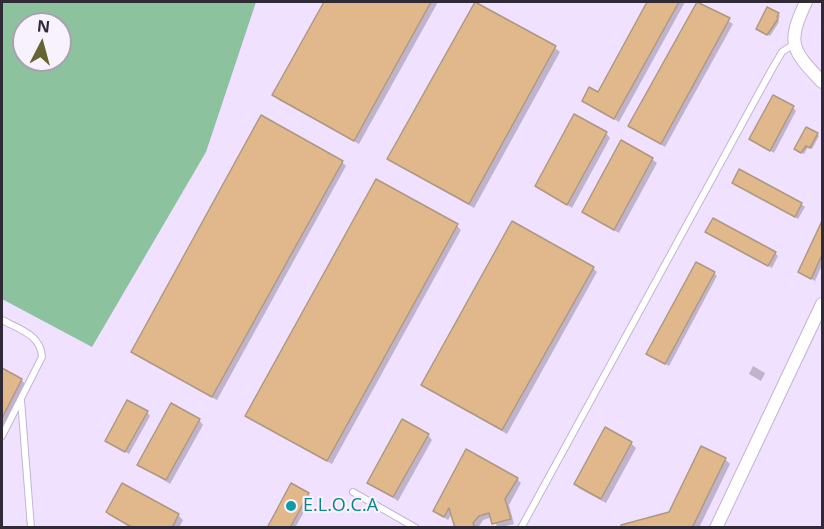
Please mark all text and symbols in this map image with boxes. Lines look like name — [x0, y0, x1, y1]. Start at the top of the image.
north arrow — [12, 12, 72, 72]
text: N — [36, 14, 51, 38]
place label: E.L.O.C.A — [303, 495, 378, 517]
marker: E.L.O.C.A — [284, 499, 298, 513]

